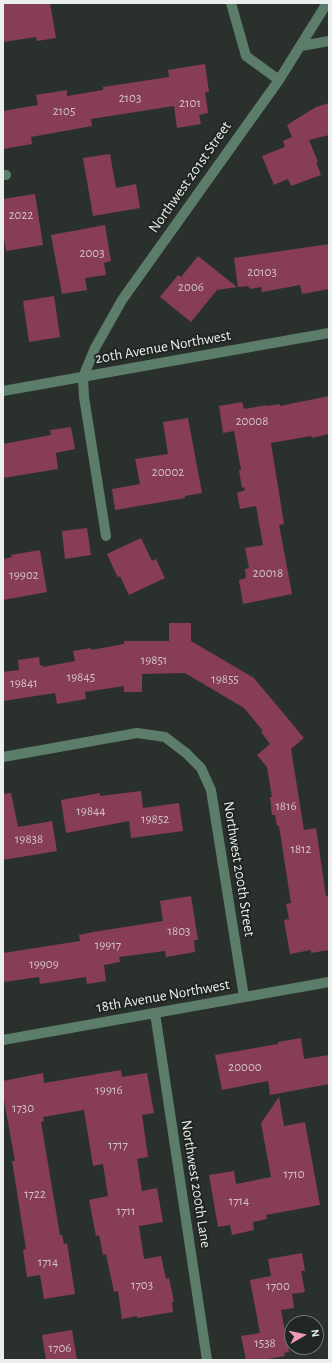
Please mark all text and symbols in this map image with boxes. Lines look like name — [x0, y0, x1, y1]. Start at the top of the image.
house number: 2103 — [119, 90, 141, 106]
house number: 2101 — [179, 95, 201, 111]
house number: 2105 — [53, 103, 75, 119]
street label: Northwest 201st Street — [145, 118, 235, 236]
house number: 2022 — [9, 207, 33, 223]
house number: 2003 — [80, 245, 104, 261]
house number: 20103 — [247, 264, 277, 280]
house number: 2006 — [178, 279, 204, 295]
street label: 20th Avenue Northwest — [94, 326, 232, 368]
house number: 20008 — [236, 413, 268, 429]
house number: 20002 — [152, 464, 184, 480]
house number: 20018 — [253, 565, 283, 581]
house number: 19902 — [9, 567, 39, 583]
house number: 19851 — [141, 652, 167, 668]
house number: 19845 — [67, 669, 95, 685]
house number: 19855 — [211, 671, 239, 687]
house number: 19841 — [10, 675, 38, 691]
house number: 1816 — [275, 798, 297, 814]
street label: Northwest 200th Street — [219, 800, 259, 938]
house number: 19844 — [76, 803, 106, 819]
house number: 19852 — [141, 811, 169, 827]
house number: 19838 — [15, 831, 43, 847]
house number: 1812 — [290, 841, 312, 857]
house number: 1803 — [168, 923, 190, 939]
house number: 19917 — [95, 937, 121, 953]
house number: 19909 — [29, 956, 59, 972]
street label: 18th Avenue Northwest — [95, 975, 231, 1017]
house number: 20000 — [228, 1059, 262, 1075]
house number: 19916 — [95, 1082, 123, 1098]
house number: 1730 — [12, 1100, 34, 1116]
street label: Northwest 200th Lane — [177, 1119, 215, 1249]
house number: 1717 — [108, 1137, 128, 1153]
house number: 1710 — [283, 1166, 305, 1182]
house number: 1722 — [24, 1186, 46, 1202]
house number: 1714 — [229, 1193, 249, 1209]
house number: 1711 — [117, 1203, 135, 1219]
house number: 1714 — [38, 1254, 58, 1270]
house number: 1703 — [131, 1277, 153, 1293]
house number: 1700 — [266, 1278, 290, 1294]
north arrow — [284, 1315, 324, 1355]
text: N — [309, 1329, 321, 1338]
house number: 1538 — [254, 1335, 276, 1351]
house number: 1706 — [49, 1340, 71, 1356]

